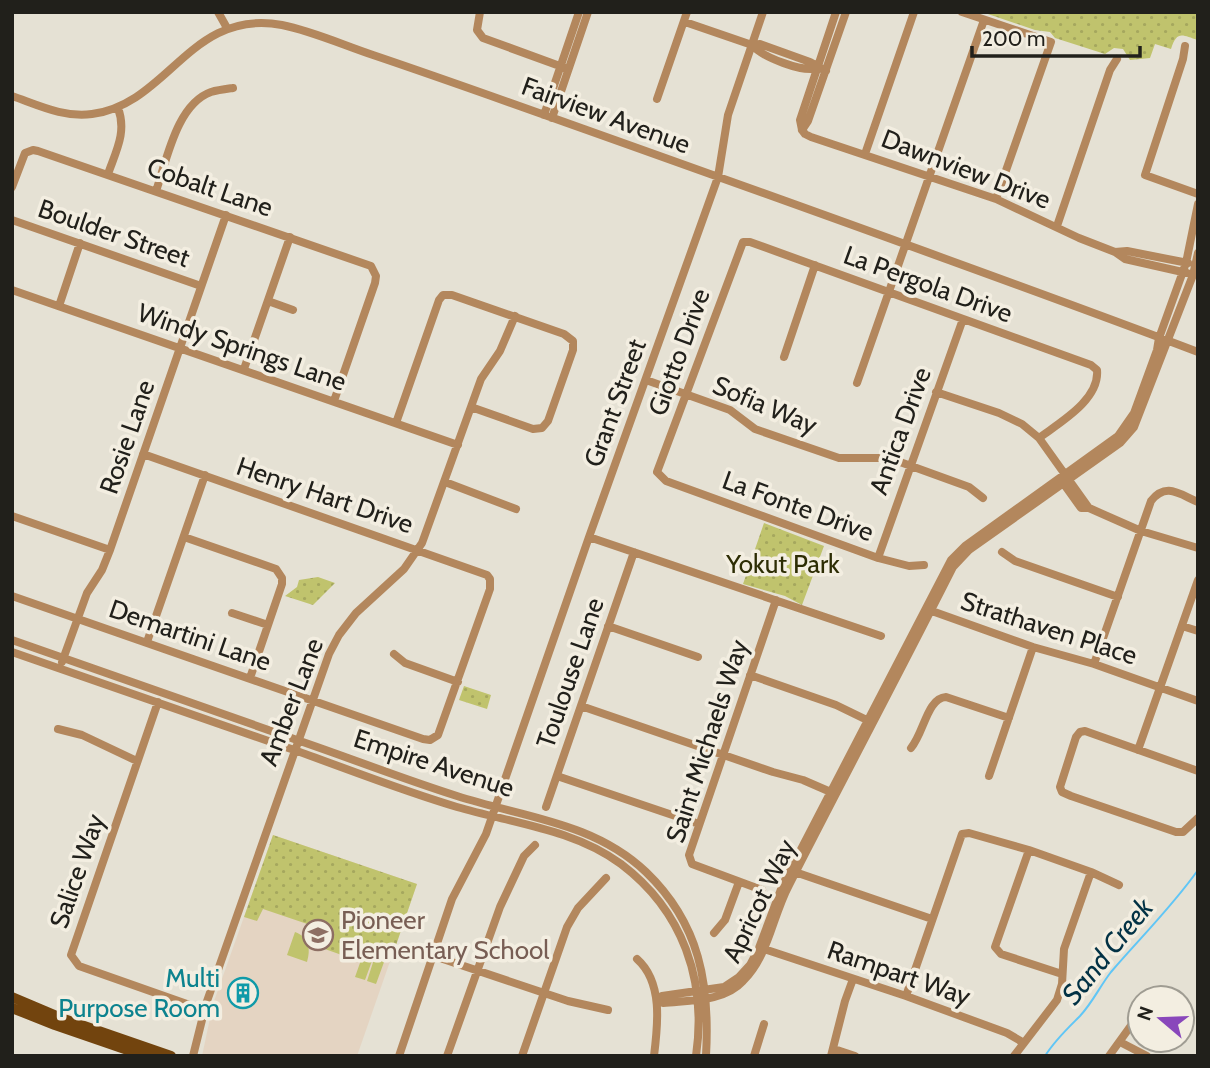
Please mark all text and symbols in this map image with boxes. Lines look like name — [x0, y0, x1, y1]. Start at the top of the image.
scale bar — [972, 14, 1140, 58]
text: 200 m — [982, 26, 1045, 51]
street label: Fairview Avenue — [517, 70, 695, 160]
street label: Dawnview Drive — [877, 122, 1055, 216]
street label: Cobalt Lane — [143, 151, 277, 223]
street label: Boulder Street — [34, 192, 194, 274]
street label: La Pergola Drive — [839, 239, 1017, 329]
street label: Giotto Drive — [641, 284, 717, 420]
street label: Windy Springs Lane — [133, 296, 351, 398]
street label: Grant Street — [577, 335, 653, 471]
street label: Antica Drive — [862, 363, 938, 499]
street label: Sofia Way — [708, 369, 822, 441]
street label: Rosie Lane — [93, 376, 161, 498]
street label: Henry Hart Drive — [232, 450, 418, 540]
street label: La Fonte Drive — [718, 464, 878, 548]
park label: Yokut Park — [725, 548, 840, 580]
street label: Strathaven Place — [957, 584, 1141, 672]
street label: Demartini Lane — [105, 592, 275, 678]
street label: Toulouse Lane — [529, 594, 611, 752]
street label: Amber Lane — [252, 634, 330, 770]
street label: Saint Michaels Way — [659, 635, 755, 847]
street label: Empire Avenue — [350, 722, 518, 804]
street label: Salice Way — [43, 810, 111, 932]
street label: Apricot Way — [715, 834, 803, 968]
water label: Sand Creek — [1054, 890, 1161, 1011]
place label: Pioneer Elementary School — [341, 904, 549, 966]
school or university icon: Pioneer Elementary School — [301, 918, 335, 952]
street label: Rampart Way — [823, 934, 975, 1012]
place label: Multi Purpose Room — [58, 962, 220, 1024]
building icon: Multi Purpose Room — [226, 976, 260, 1010]
north arrow — [1126, 984, 1196, 1054]
text: N — [1132, 1004, 1158, 1024]

